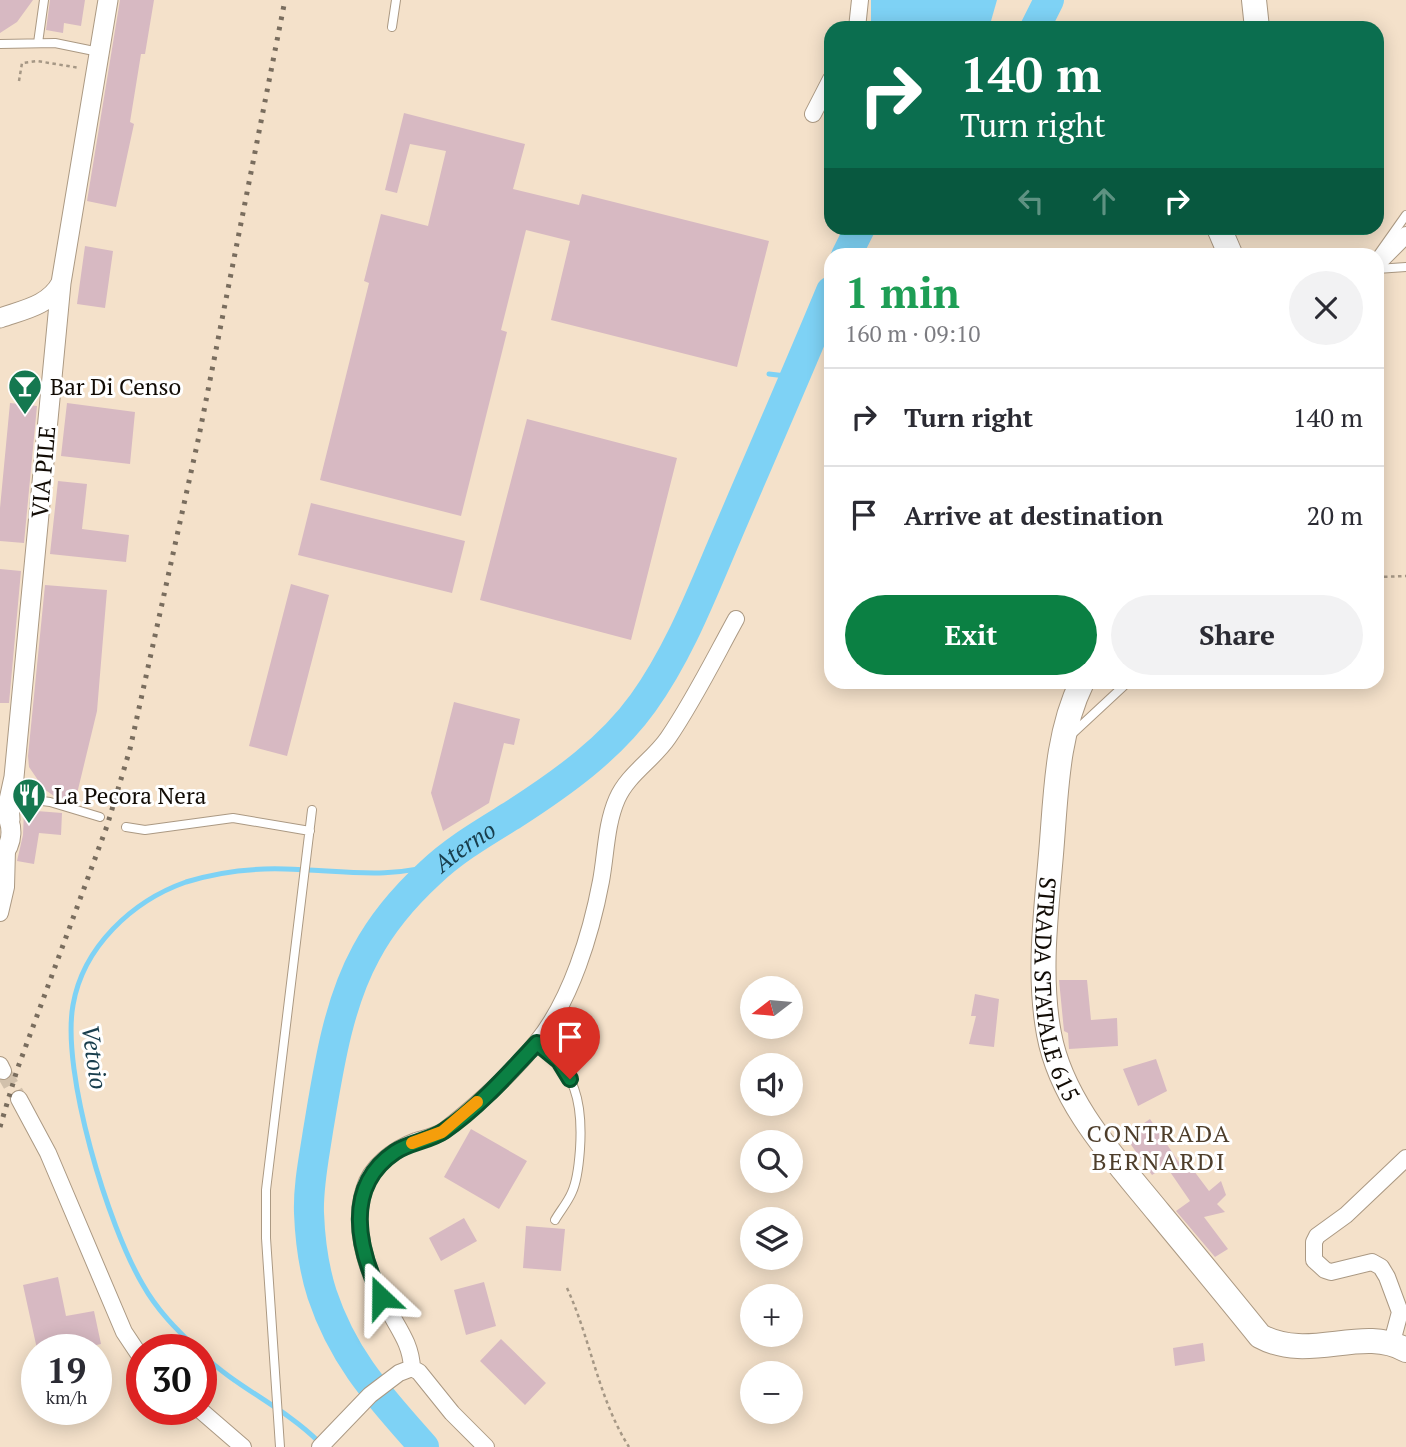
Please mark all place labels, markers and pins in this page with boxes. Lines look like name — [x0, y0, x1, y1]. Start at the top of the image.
bar icon: Bar Di Censo — [6, 367, 44, 416]
place label: Bar Di Censo — [50, 371, 181, 402]
restaurant icon: La Pecora Nera — [10, 776, 48, 825]
place label: La Pecora Nera — [54, 780, 207, 811]
pin — [540, 1007, 600, 1079]

